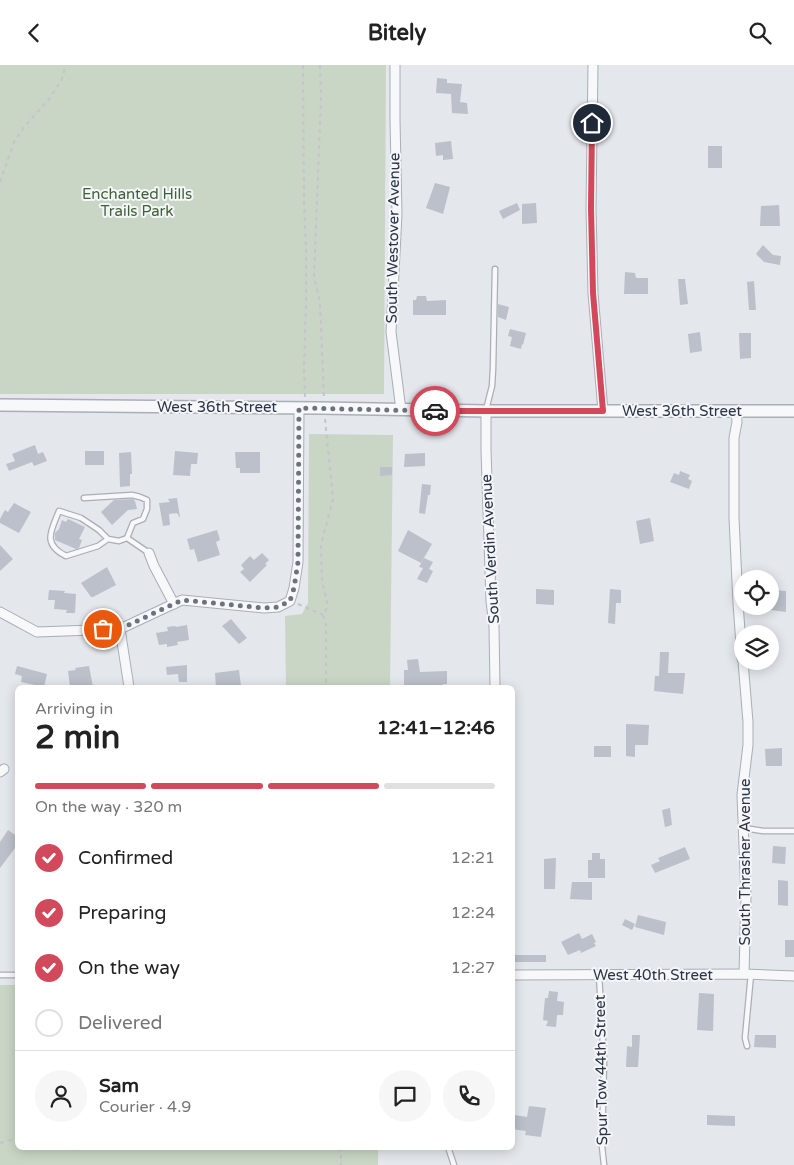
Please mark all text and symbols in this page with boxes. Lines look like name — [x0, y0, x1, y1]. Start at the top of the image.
icon: back — [20, 19, 48, 47]
icon: search — [746, 19, 774, 47]
text: Bitely — [368, 20, 426, 46]
pin — [571, 102, 613, 144]
icon: home — [578, 109, 606, 137]
street label: South Westover Avenue — [383, 153, 403, 323]
park label: Enchanted Hills Trails Park — [82, 185, 192, 220]
courier — [410, 386, 460, 436]
icon: car — [421, 397, 449, 425]
street label: West 36th Street — [157, 398, 277, 416]
street label: West 36th Street — [622, 402, 742, 420]
street label: South Verdin Avenue — [477, 474, 503, 624]
map controls — [734, 570, 779, 670]
button: locate — [734, 570, 779, 615]
pin — [82, 608, 124, 650]
icon: bag — [89, 615, 117, 643]
button: layers — [734, 625, 779, 670]
text: Arriving in — [35, 699, 113, 719]
text: 12:41–12:46 — [377, 717, 495, 739]
text: 2 min — [35, 719, 120, 757]
street label: South Thrasher Avenue — [736, 779, 754, 945]
text: On the way · 320 m — [35, 797, 182, 817]
icon: check — [35, 844, 63, 872]
text: Confirmed — [78, 847, 173, 869]
text: 12:21 — [451, 848, 495, 868]
icon: check — [35, 899, 63, 927]
text: Preparing — [78, 902, 167, 924]
text: 12:24 — [451, 903, 495, 923]
icon: check — [35, 954, 63, 982]
text: On the way — [78, 957, 180, 979]
text: 12:27 — [451, 958, 495, 978]
street label: West 40th Street — [593, 966, 713, 984]
street label: Spur Tow 44th Street — [591, 994, 611, 1146]
text: Delivered — [78, 1012, 163, 1034]
button: person — [35, 1070, 87, 1122]
button: chat — [379, 1070, 431, 1122]
button: phone — [443, 1070, 495, 1122]
text: Sam — [99, 1075, 139, 1097]
text: Courier · 4.9 — [99, 1097, 191, 1117]

